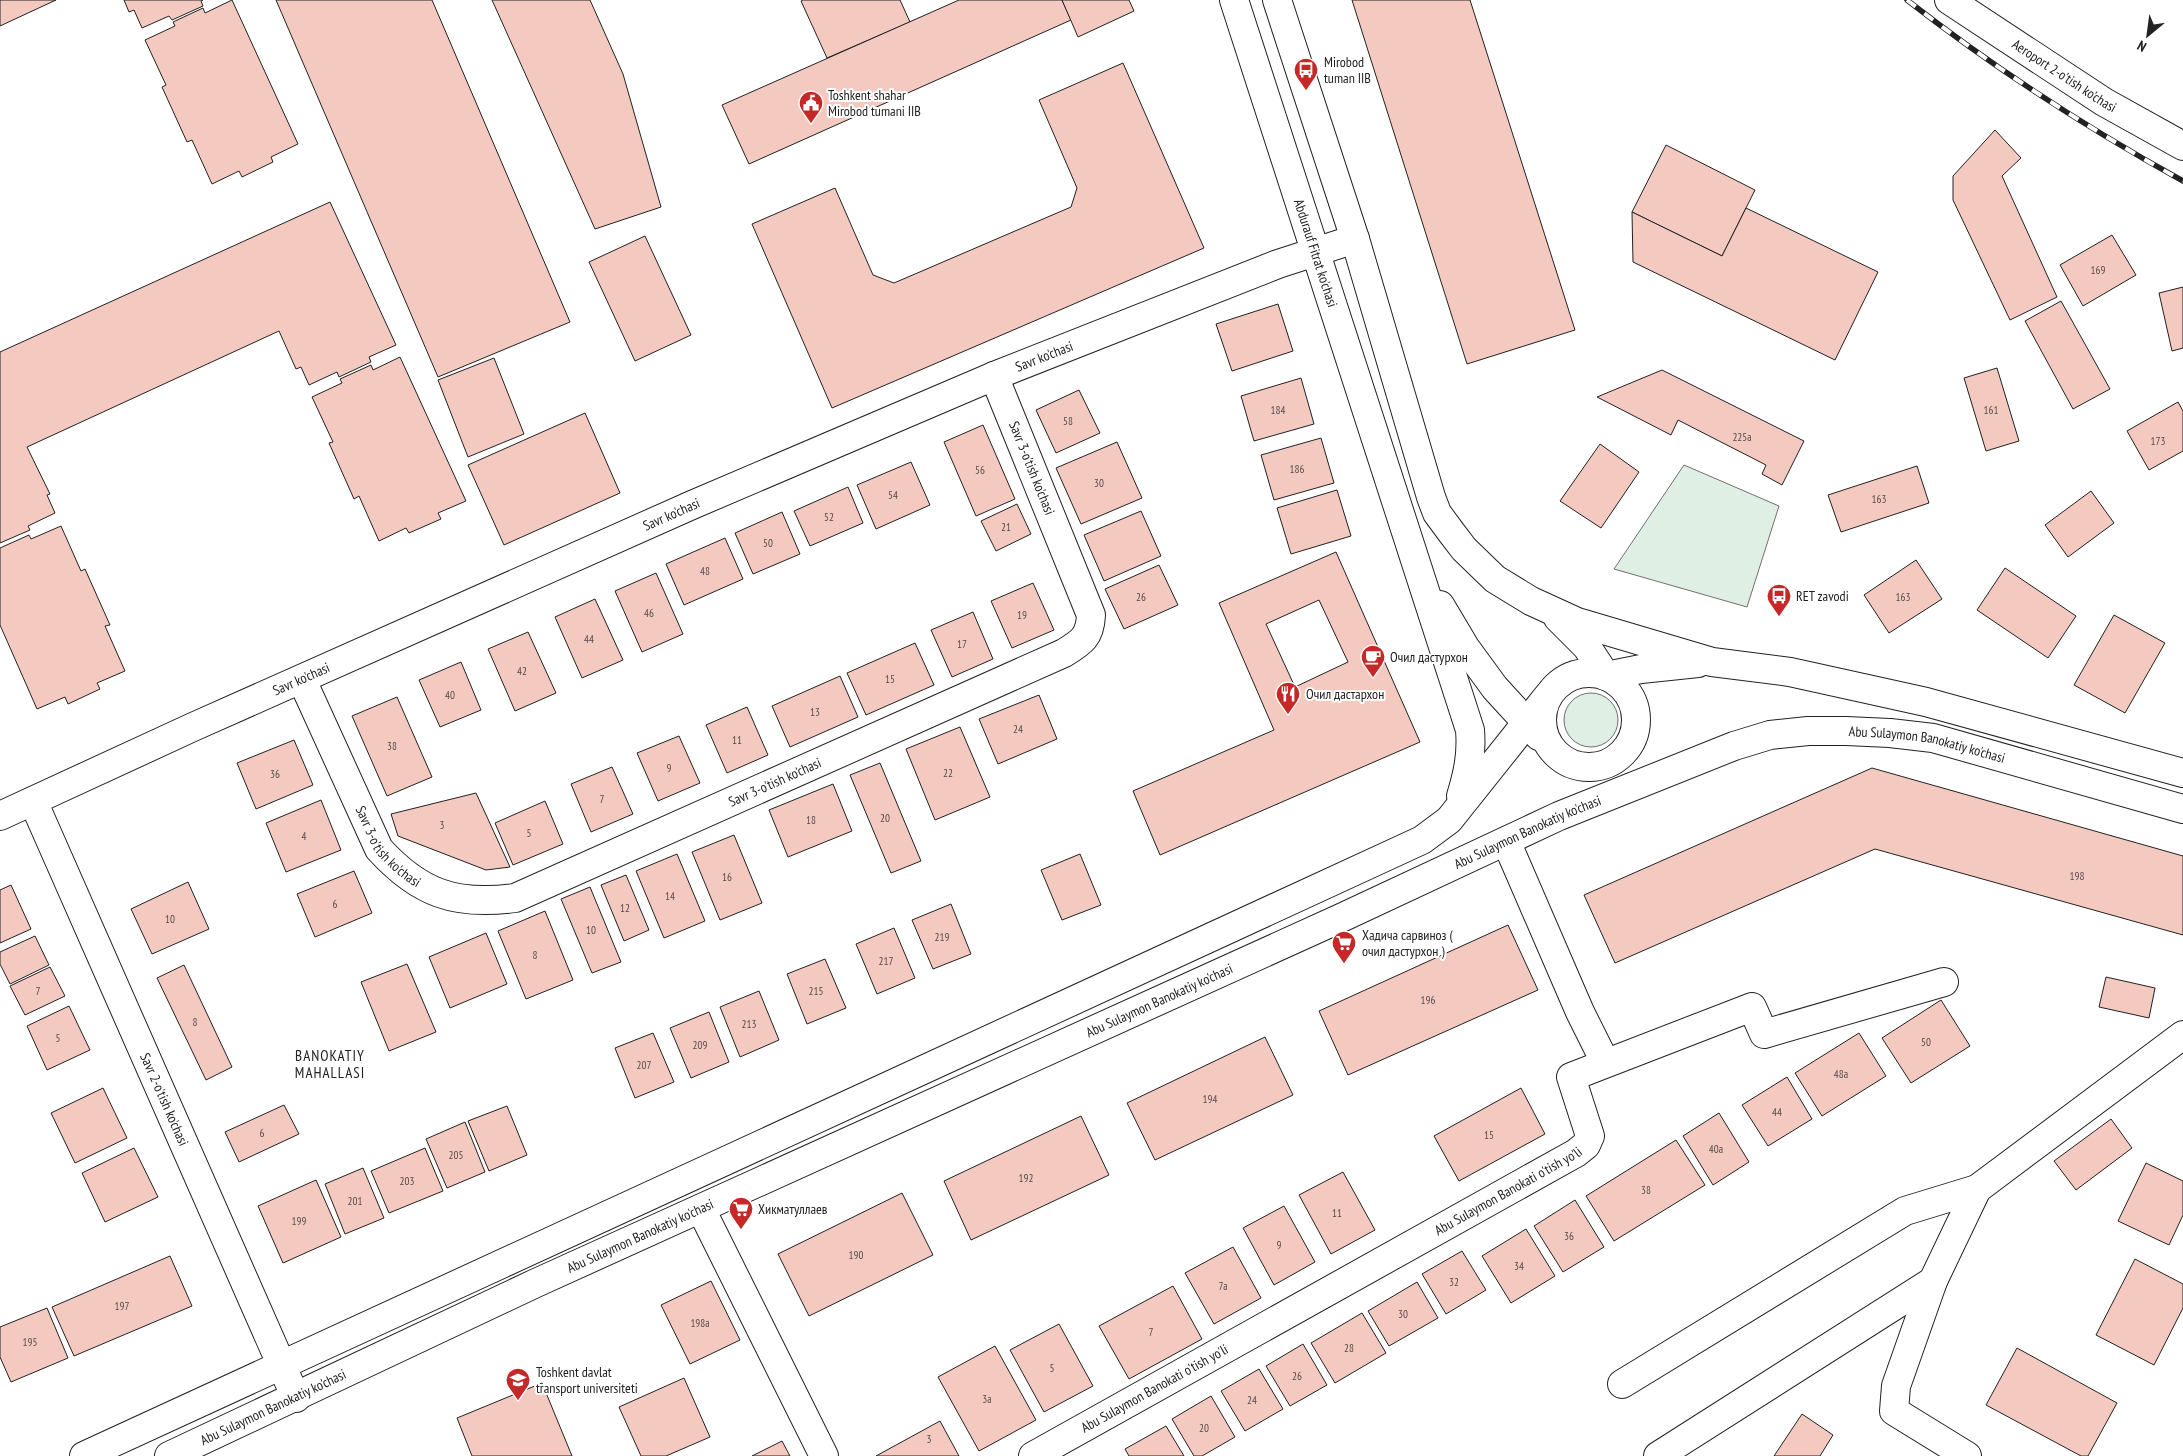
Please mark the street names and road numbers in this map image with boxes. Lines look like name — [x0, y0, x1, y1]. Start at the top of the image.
street label: Aeroport 2-o'tish ko'chasi — [2009, 35, 2120, 116]
street label: Abdurauf Fitrat ko'chasi — [1290, 197, 1342, 309]
street label: Savr ko'chasi — [1013, 337, 1076, 376]
street label: Savr 3-o'tish ko'chasi — [1005, 419, 1059, 517]
street label: Savr ko'chasi — [640, 494, 702, 535]
street label: Savr ko'chasi — [270, 658, 333, 699]
street label: Abu Sulaymon Banokatiy ko'chasi — [1848, 722, 2007, 767]
street label: Savr 3-o'tish ko'chasi — [726, 754, 824, 811]
street label: Abu Sulaymon Banokatiy ko'chasi — [1451, 791, 1603, 873]
street label: Savr 3-o'tish ko'chasi — [352, 803, 424, 891]
street label: Abu Sulaymon Banokatiy ko'chasi — [1083, 959, 1235, 1041]
street label: Savr 2-o'tish ko'chasi — [136, 1050, 193, 1149]
street label: Abu Sulaymon Banokati o'tish yo'li — [1431, 1143, 1586, 1239]
street label: Abu Sulaymon Banokatiy ko'chasi — [564, 1195, 716, 1277]
street label: Abu Sulaymon Banokati o'tish yo'li — [1078, 1340, 1231, 1437]
street label: Abu Sulaymon Banokatiy ko'chasi — [197, 1365, 349, 1449]

